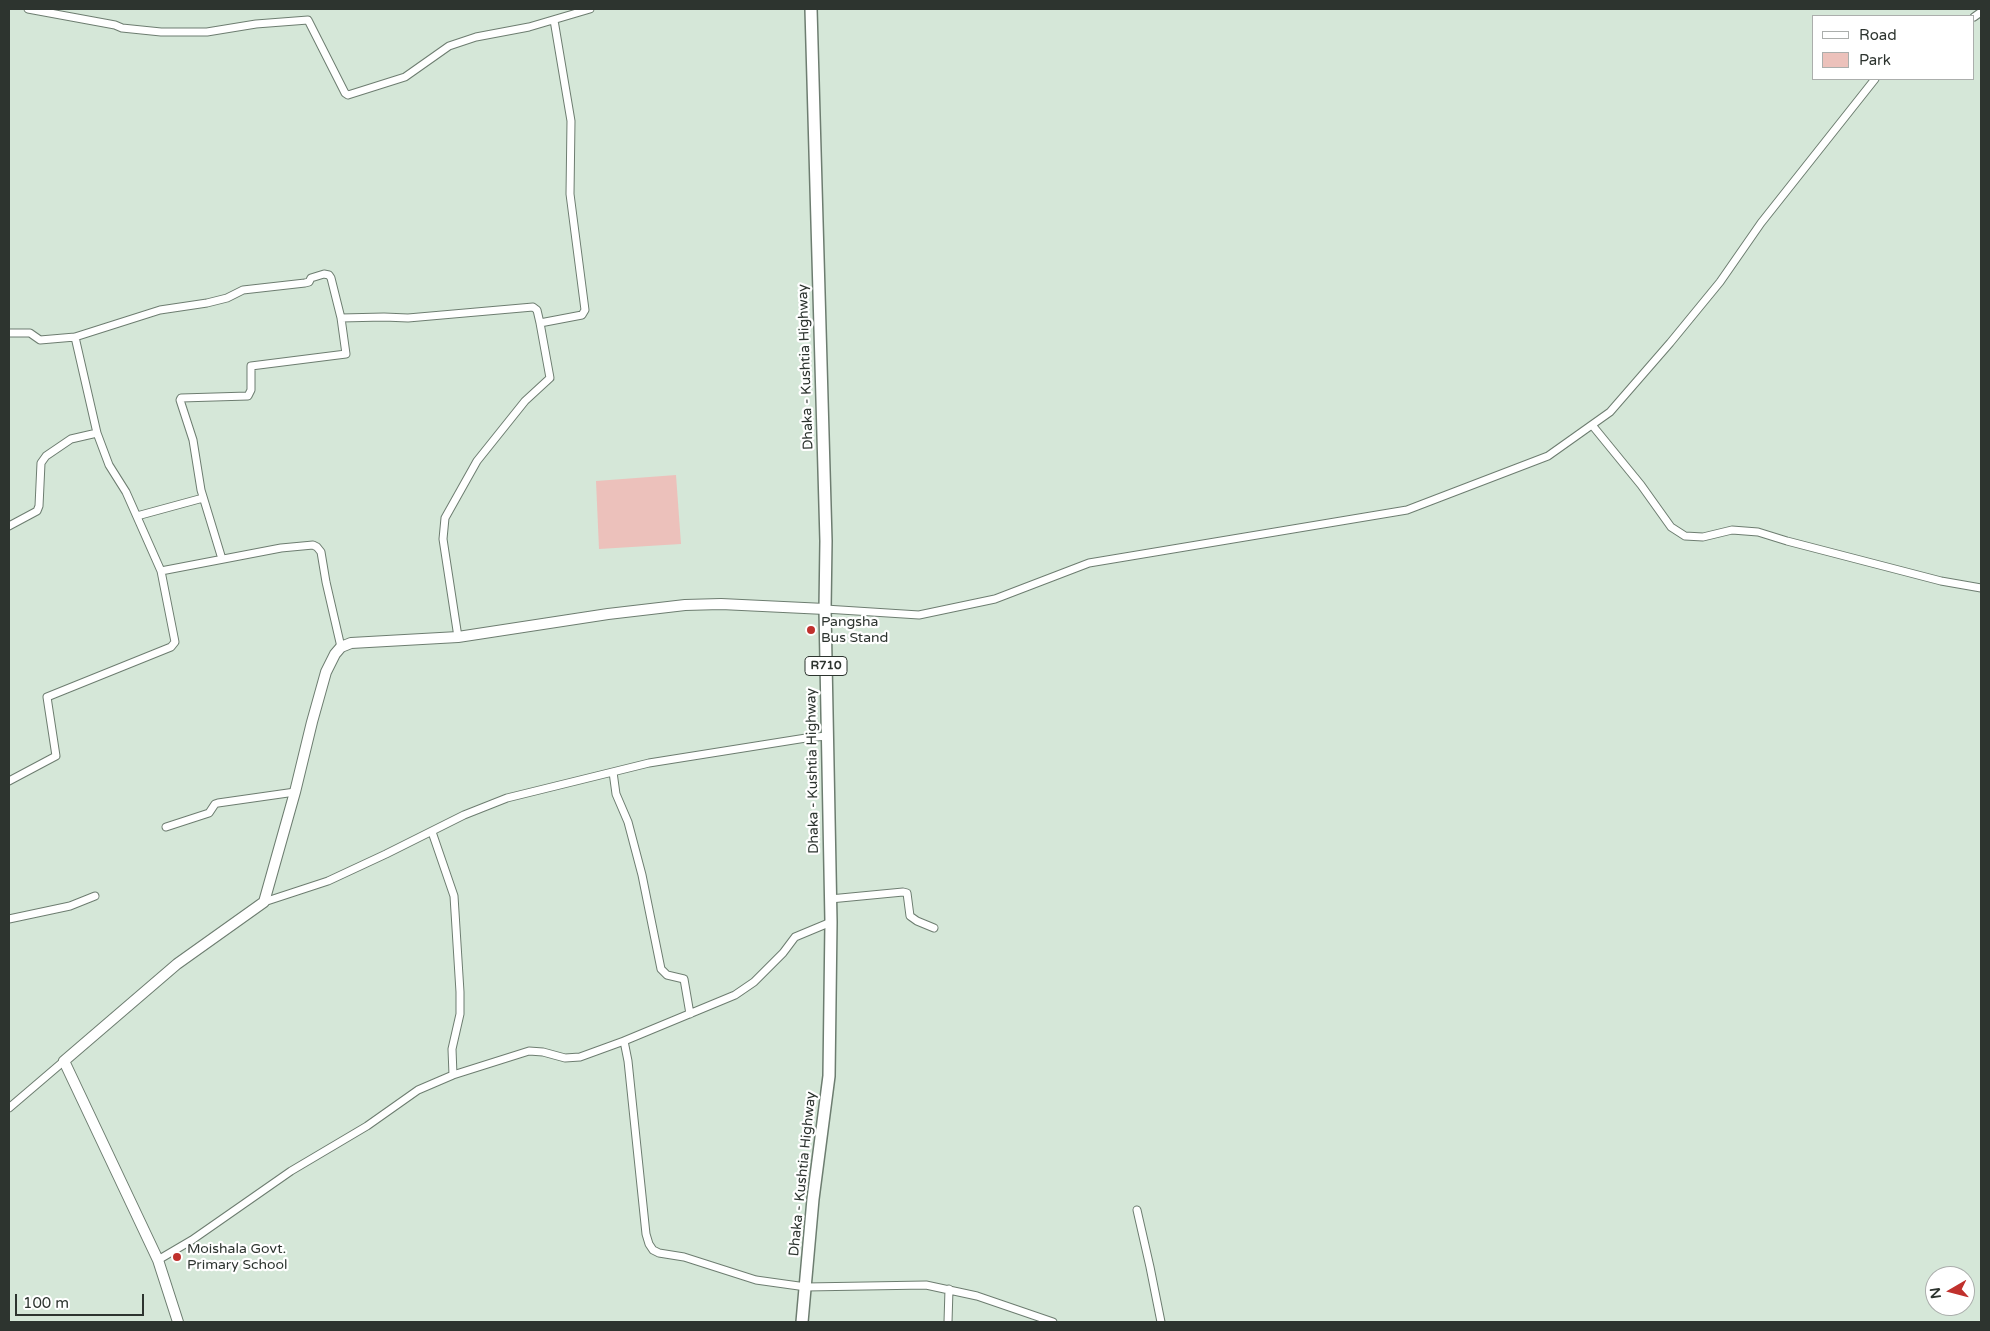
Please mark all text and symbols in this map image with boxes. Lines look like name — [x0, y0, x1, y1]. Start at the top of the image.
legend — [1812, 15, 1975, 80]
text: Road — [1859, 26, 1897, 44]
text: Park — [1859, 51, 1891, 69]
street label: Dhaka - Kushtia Highway — [795, 284, 817, 450]
place label: Pangsha Bus Stand — [821, 614, 888, 646]
marker: Pangsha Bus Stand — [805, 624, 817, 636]
road number: R710 — [805, 656, 847, 676]
street label: Dhaka - Kushtia Highway — [803, 688, 823, 854]
street label: Dhaka - Kushtia Highway — [786, 1091, 820, 1257]
place label: Moishala Govt. Primary School — [187, 1241, 288, 1274]
marker: Moishala Govt. Primary School — [171, 1251, 183, 1263]
north arrow — [1925, 1266, 1975, 1316]
scale bar — [18, 1284, 146, 1316]
text: N — [1926, 1286, 1945, 1300]
text: 100 m — [23, 1294, 69, 1312]

